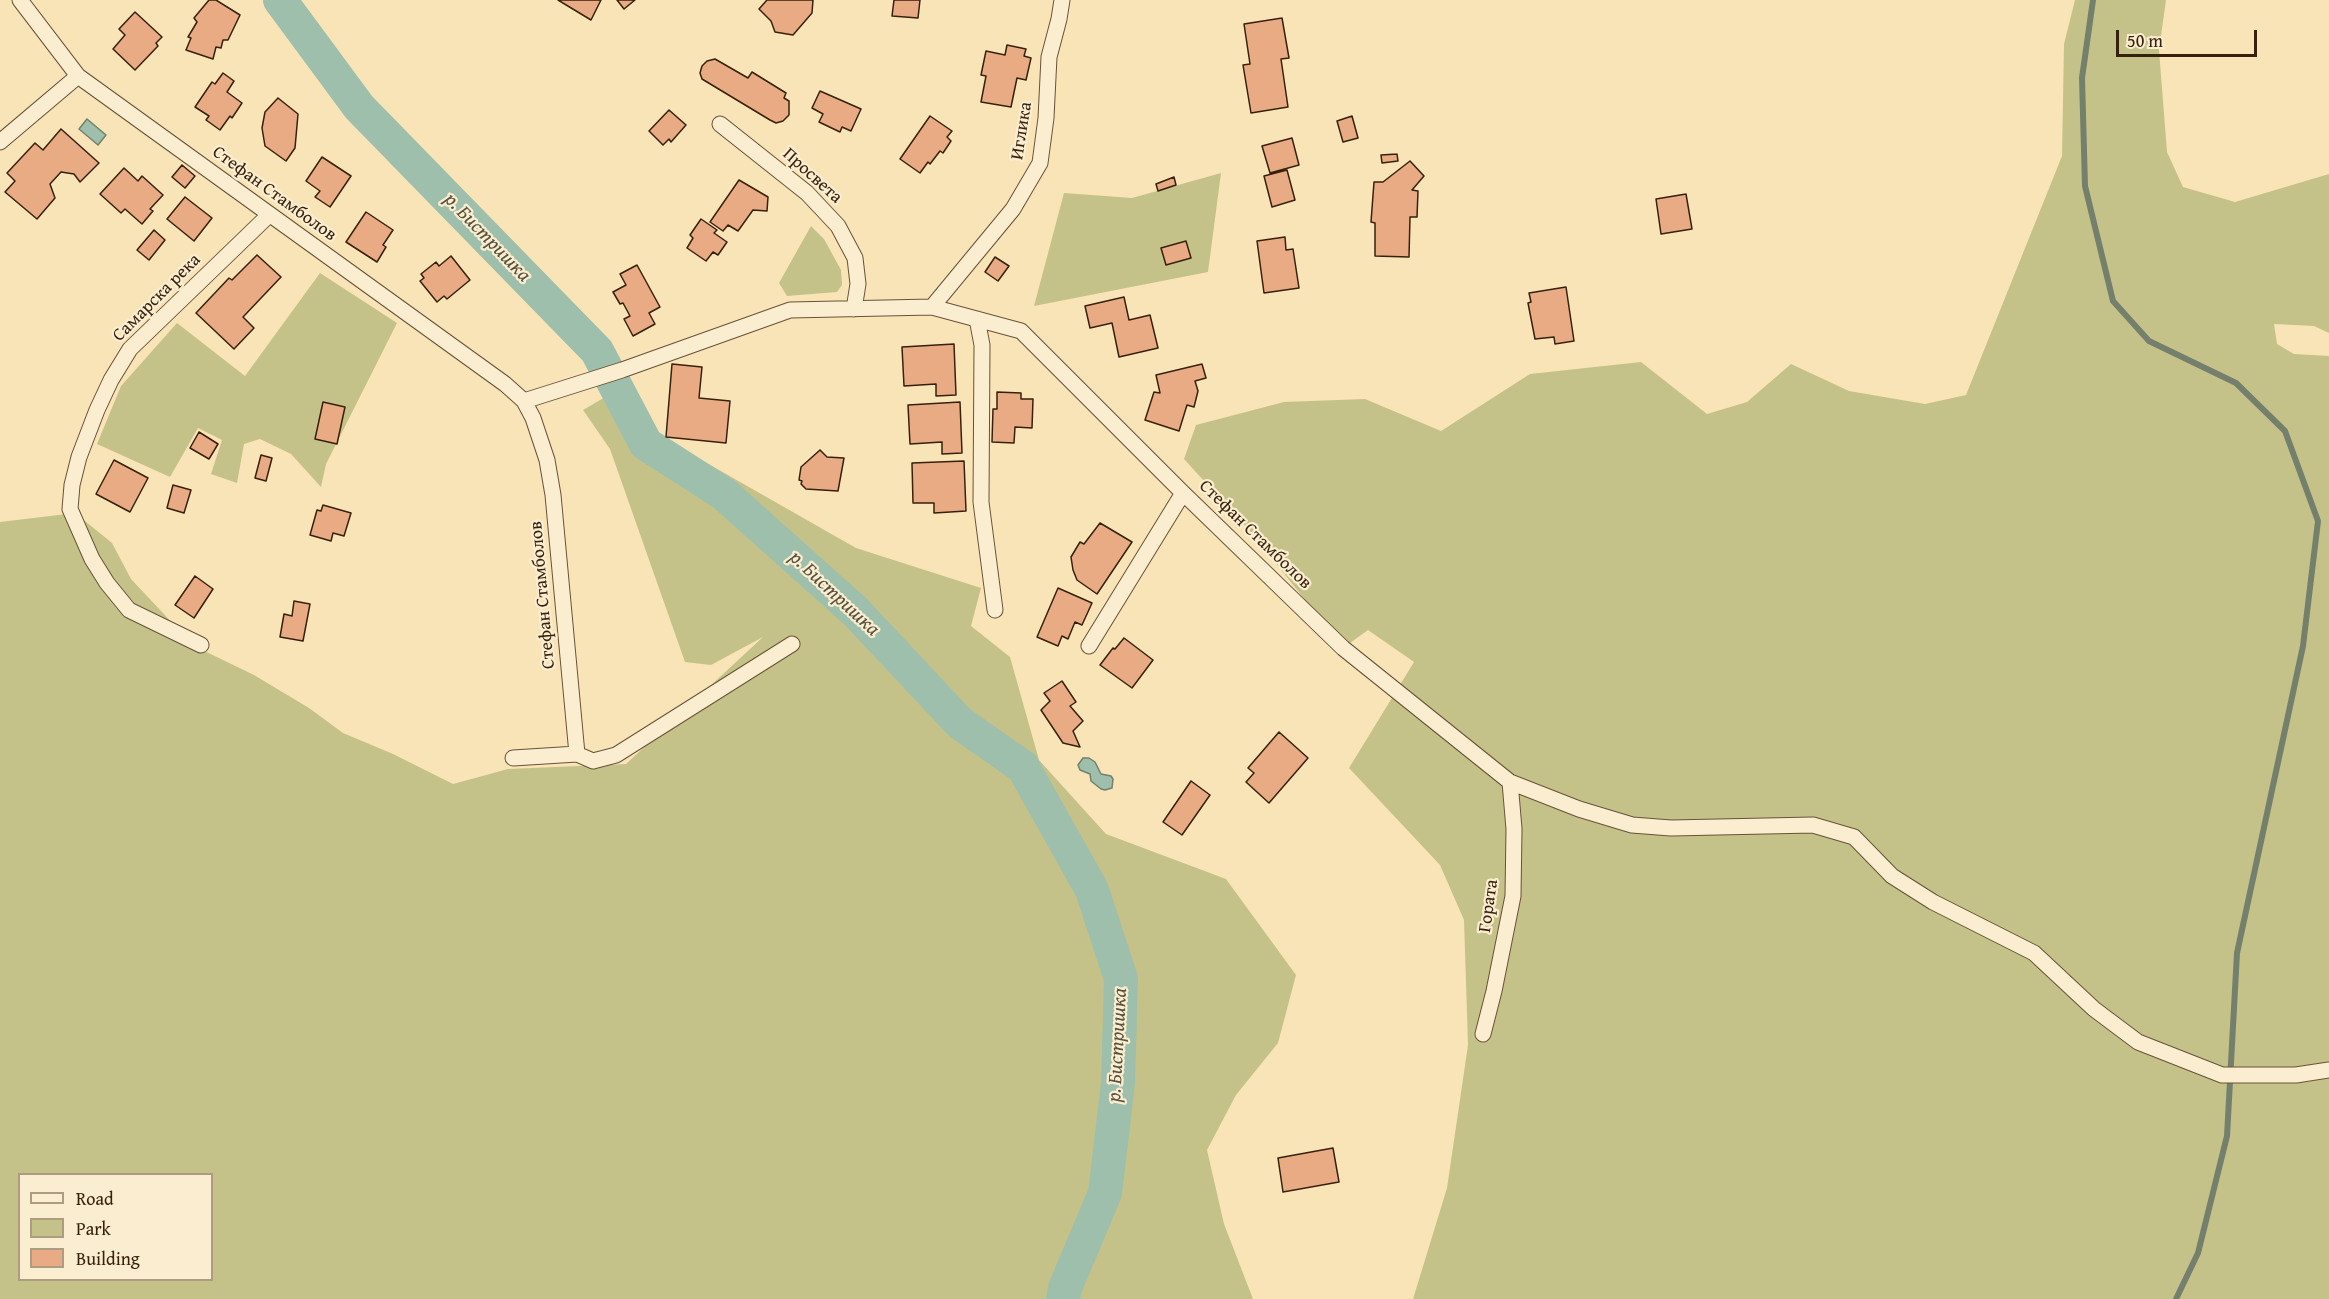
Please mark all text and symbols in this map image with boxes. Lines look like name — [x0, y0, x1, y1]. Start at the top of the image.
scale bar — [2119, 18, 2260, 56]
text: 50 m — [2127, 27, 2163, 54]
street label: Иглика — [1007, 100, 1037, 162]
street label: Стефан Стамболов — [208, 142, 340, 246]
street label: Просвета — [778, 144, 846, 208]
water label: р. Бистришка — [439, 189, 535, 287]
street label: Самарска река — [109, 250, 205, 346]
street label: Стефан Стамболов — [1194, 476, 1316, 594]
street label: Стефан Стамболов — [526, 520, 560, 670]
water label: р. Бистришка — [784, 546, 884, 642]
street label: Гората — [1475, 878, 1503, 934]
water label: р. Бистришка — [1103, 987, 1133, 1103]
legend — [18, 1173, 213, 1281]
text: Road — [76, 1185, 114, 1212]
text: Park — [76, 1215, 111, 1242]
text: Building — [76, 1245, 140, 1272]

